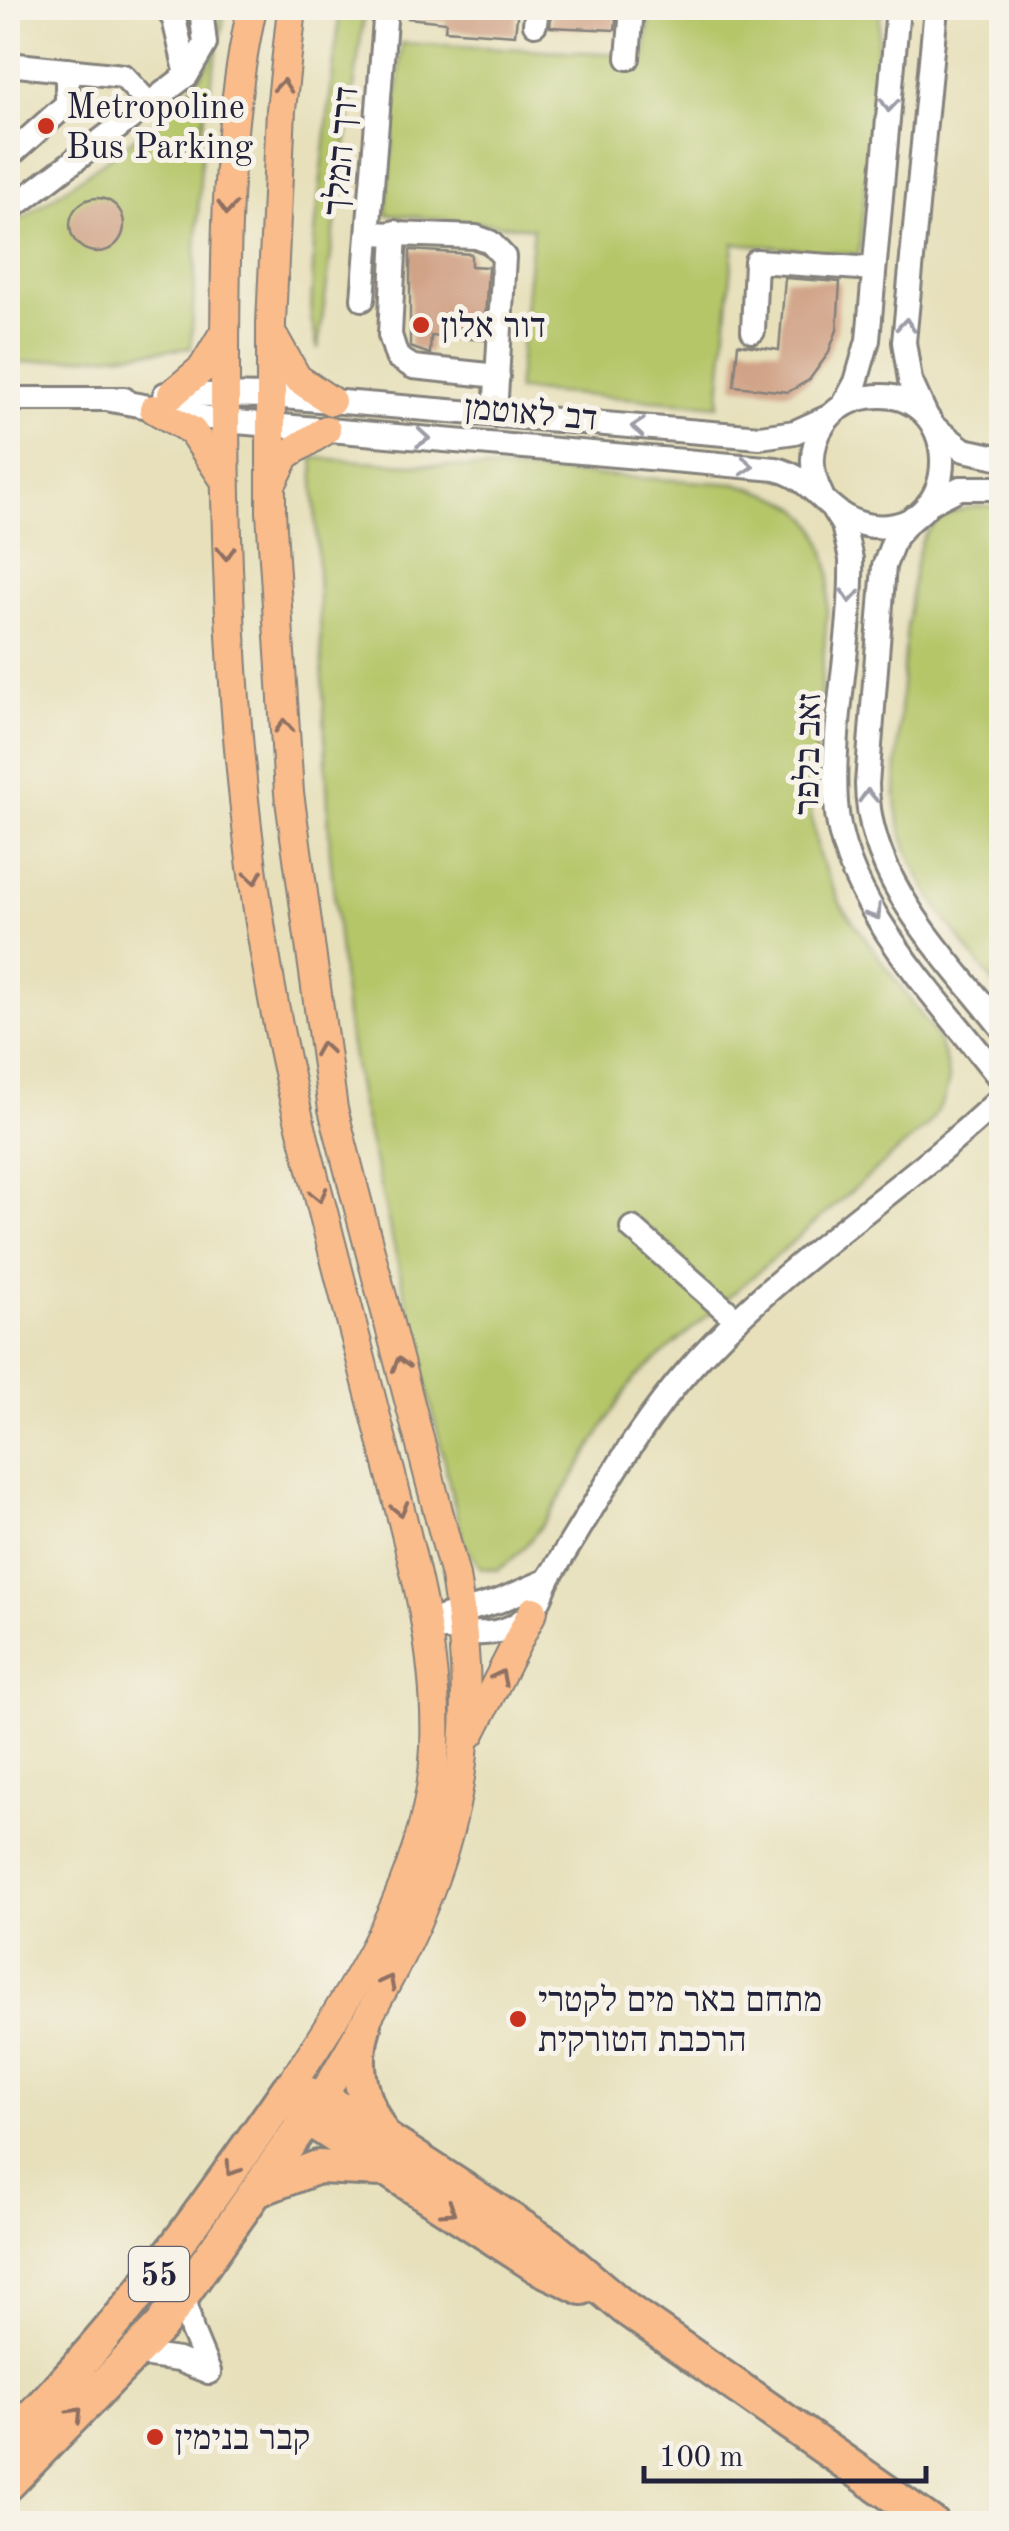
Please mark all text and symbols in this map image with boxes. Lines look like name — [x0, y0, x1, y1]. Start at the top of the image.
one-way arrow — [272, 78, 294, 94]
street label: דרך המלך — [318, 85, 366, 218]
place label: Metropoline Bus Parking — [66, 91, 253, 166]
one-way arrow — [879, 97, 901, 113]
marker: Metropoline Bus Parking — [35, 115, 57, 137]
one-way arrow — [217, 201, 238, 217]
place label: דור אלון — [441, 309, 546, 345]
marker: דור אלון — [410, 314, 432, 336]
one-way arrow — [895, 316, 916, 332]
street label: דב לאוטמן — [463, 390, 599, 438]
one-way arrow — [630, 416, 646, 438]
one-way arrow — [416, 427, 432, 449]
one-way arrow — [739, 455, 755, 477]
one-way arrow — [215, 546, 236, 562]
one-way arrow — [840, 589, 861, 605]
street label: זאב בלפר — [790, 693, 828, 816]
one-way arrow — [274, 718, 295, 734]
one-way arrow — [858, 788, 879, 804]
one-way arrow — [242, 868, 263, 885]
one-way arrow — [863, 902, 882, 920]
one-way arrow — [313, 1040, 334, 1057]
one-way arrow — [307, 1186, 328, 1203]
one-way arrow — [390, 1356, 411, 1373]
one-way arrow — [389, 1500, 410, 1518]
one-way arrow — [488, 1670, 507, 1688]
one-way arrow — [376, 1974, 395, 1993]
place label: מתחם באר מים לקטרי הרכבת הטורקית — [538, 1983, 822, 2059]
marker: מתחם באר מים לקטרי הרכבת הטורקית — [507, 2008, 529, 2030]
one-way arrow — [226, 2158, 244, 2177]
one-way arrow — [438, 2197, 456, 2216]
road number: 55 — [129, 2247, 189, 2301]
one-way arrow — [64, 2408, 82, 2426]
scale bar — [644, 2421, 926, 2483]
place label: קבר בנימין — [175, 2422, 310, 2457]
marker: קבר בנימין — [144, 2426, 166, 2448]
text: 100 m — [659, 2443, 743, 2473]

